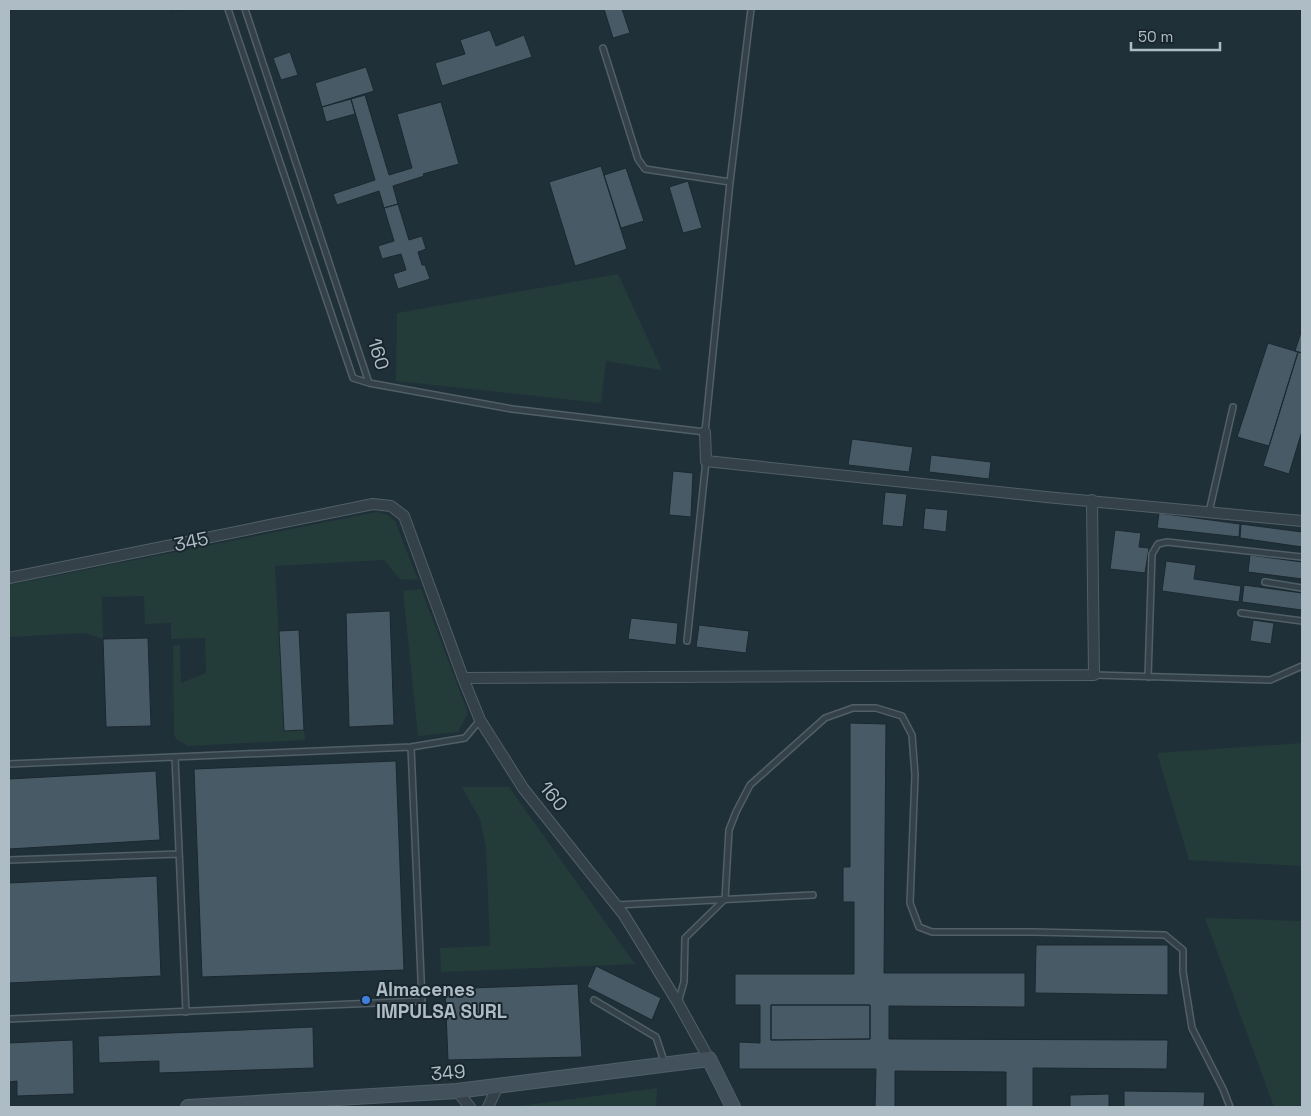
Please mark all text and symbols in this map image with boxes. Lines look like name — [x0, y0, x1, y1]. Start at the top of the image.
scale bar — [1131, 20, 1220, 52]
text: 50 m — [1138, 27, 1173, 46]
street label: 160 — [362, 335, 395, 373]
street label: 345 — [172, 526, 211, 557]
street label: 160 — [534, 776, 573, 817]
place label: Almacenes IMPULSA SURL — [376, 977, 507, 1024]
marker: Almacenes IMPULSA SURL — [360, 994, 372, 1006]
street label: 349 — [430, 1059, 467, 1086]

